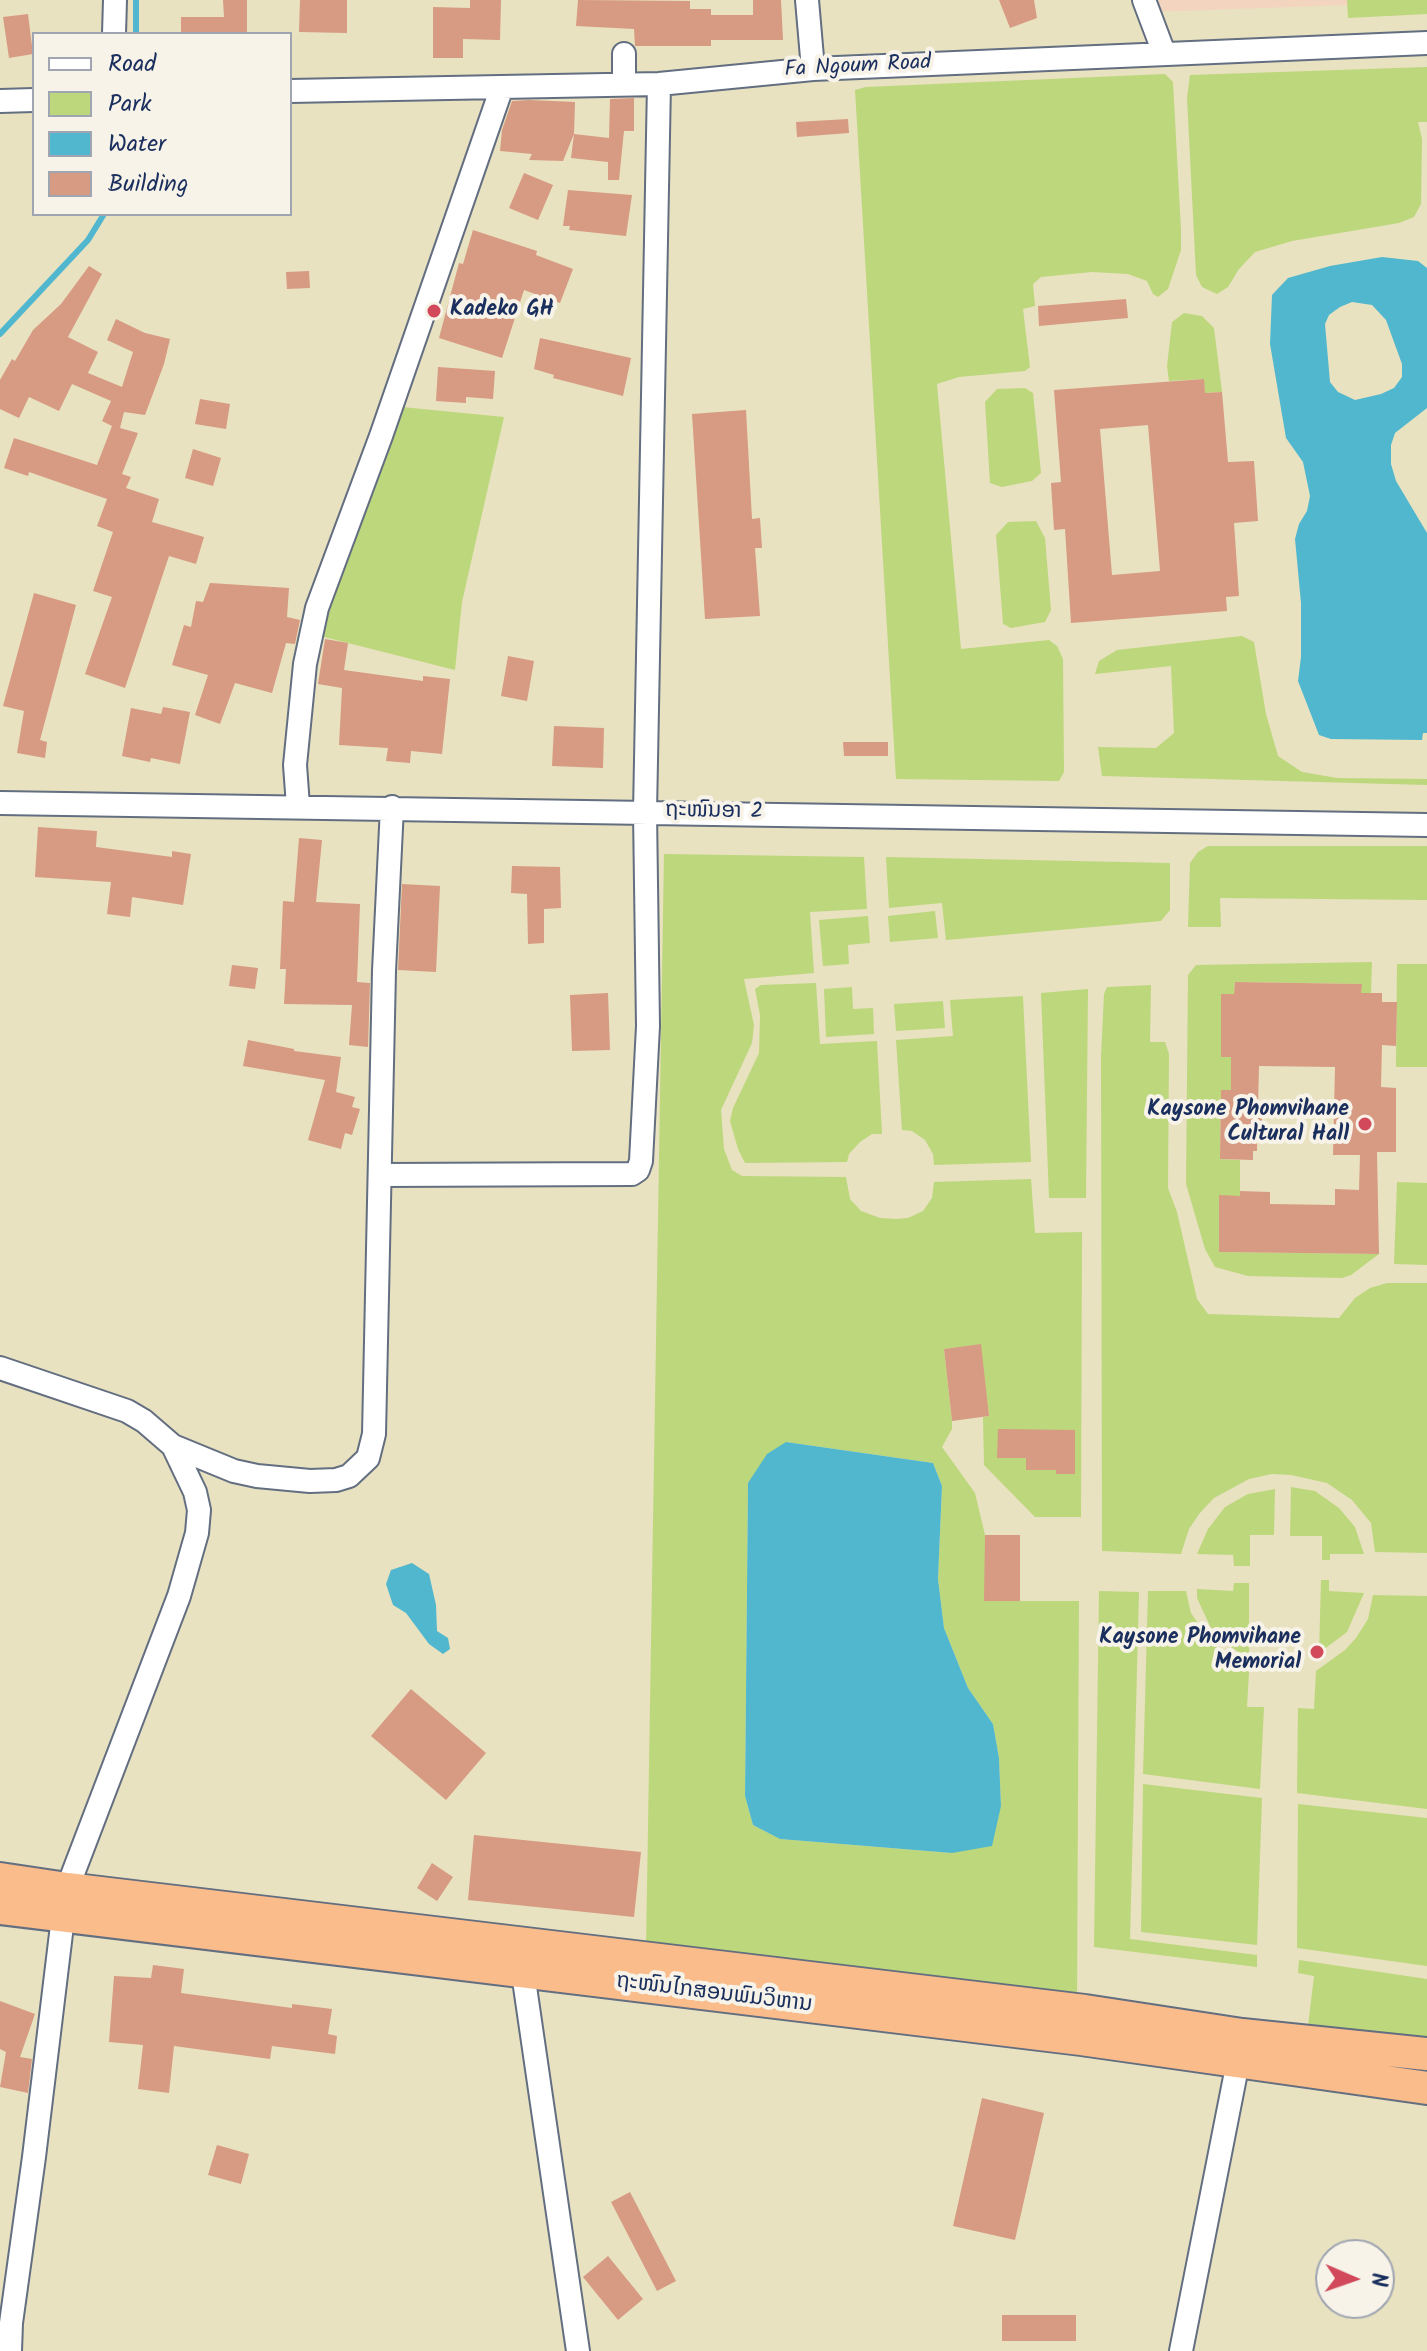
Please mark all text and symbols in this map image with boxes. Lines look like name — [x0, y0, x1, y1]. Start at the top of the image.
legend — [32, 32, 292, 216]
text: Road — [108, 45, 156, 84]
street label: Fa Ngoum Road — [784, 51, 932, 85]
text: Park — [108, 85, 152, 124]
text: Water — [108, 125, 166, 164]
text: Building — [108, 165, 188, 204]
place label: Kadeko GH — [450, 298, 554, 324]
marker: Kadeko GH — [425, 302, 443, 320]
street label: ຖະໜົນອາ 2 — [665, 799, 763, 827]
place label: Kaysone Phomvihane Cultural Hall — [1147, 1098, 1349, 1150]
marker: Kaysone Phomvihane Cultural Hall — [1356, 1115, 1374, 1133]
place label: Kaysone Phomvihane Memorial — [1099, 1626, 1301, 1678]
marker: Kaysone Phomvihane Memorial — [1308, 1643, 1326, 1661]
street label: ຖະໜົນໄກສອນພົມວິຫານ — [614, 1970, 814, 2020]
north arrow — [1315, 2239, 1395, 2319]
text: N — [1360, 2272, 1395, 2287]

